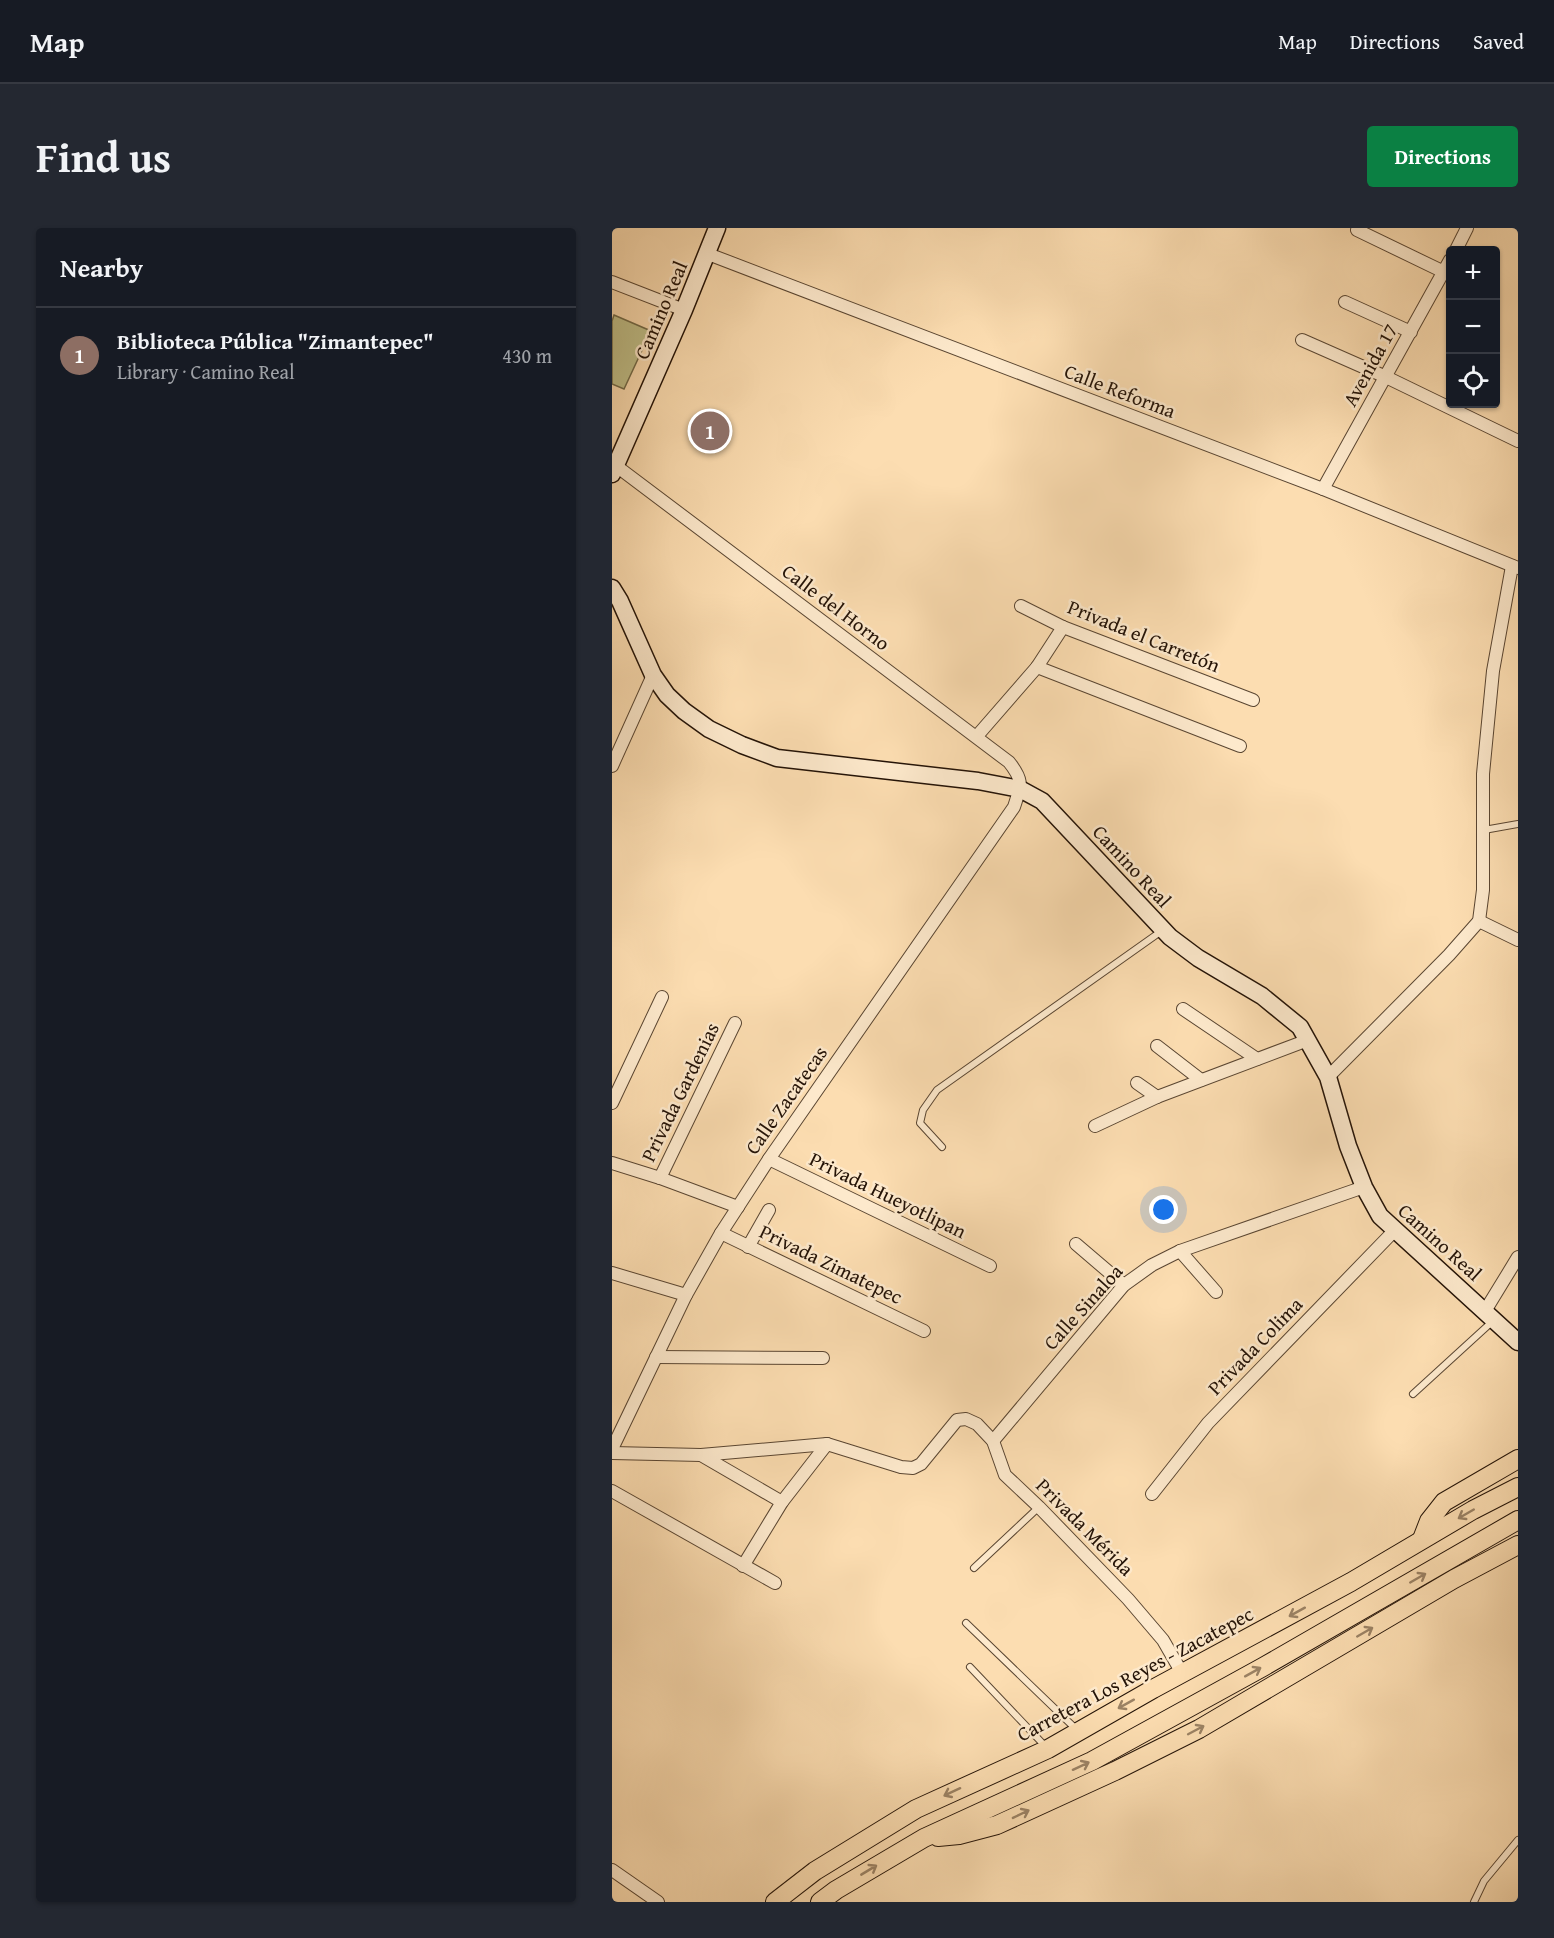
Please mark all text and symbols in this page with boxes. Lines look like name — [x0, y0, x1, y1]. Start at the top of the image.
text: Map — [30, 21, 84, 62]
text: Map — [1278, 26, 1317, 57]
text: Directions — [1350, 26, 1440, 57]
text: Saved — [1473, 26, 1524, 57]
text: Find us — [36, 126, 171, 187]
button: Directions — [1367, 126, 1518, 187]
map controls — [1446, 246, 1500, 408]
button: + — [1446, 246, 1500, 300]
text: Nearby — [60, 248, 143, 287]
street label: Camino Real — [627, 256, 694, 363]
button: − — [1446, 300, 1500, 354]
street label: Avenida 17 — [1335, 318, 1404, 411]
text: Biblioteca Pública "Zimantepec" — [117, 325, 434, 357]
text: 1 — [74, 341, 85, 370]
text: 430 m — [502, 341, 552, 370]
button: locate — [1446, 354, 1500, 408]
street label: Calle Reforma — [1060, 356, 1180, 425]
text: Library · Camino Real — [117, 357, 295, 386]
pin: 1 — [690, 408, 730, 454]
street label: Calle del Horno — [776, 556, 896, 657]
street label: Privada el Carretón — [1064, 592, 1225, 679]
street label: Camino Real — [1086, 818, 1179, 914]
street label: Privada Gardenias — [633, 1017, 726, 1166]
street label: Calle Zacatecas — [737, 1040, 834, 1160]
street label: Privada Hueyotlipan — [805, 1144, 971, 1245]
your location — [1149, 1195, 1178, 1224]
street label: Camino Real — [1392, 1196, 1489, 1287]
street label: Privada Zimatepec — [755, 1216, 908, 1311]
street label: Calle Sinaloa — [1036, 1257, 1129, 1356]
street label: Privada Colima — [1200, 1290, 1309, 1401]
street label: Privada Mérida — [1030, 1471, 1141, 1583]
one-way arrow — [1458, 1508, 1475, 1520]
one-way arrow — [1409, 1572, 1426, 1584]
street label: Carretera Los Reyes - Zacatepec — [1011, 1599, 1258, 1748]
one-way arrow — [1289, 1607, 1307, 1618]
one-way arrow — [1356, 1625, 1373, 1637]
one-way arrow — [1243, 1666, 1261, 1677]
one-way arrow — [1118, 1698, 1135, 1710]
one-way arrow — [1187, 1724, 1205, 1735]
one-way arrow — [1072, 1759, 1090, 1771]
one-way arrow — [944, 1787, 962, 1799]
one-way arrow — [1011, 1807, 1029, 1819]
one-way arrow — [860, 1864, 877, 1876]

